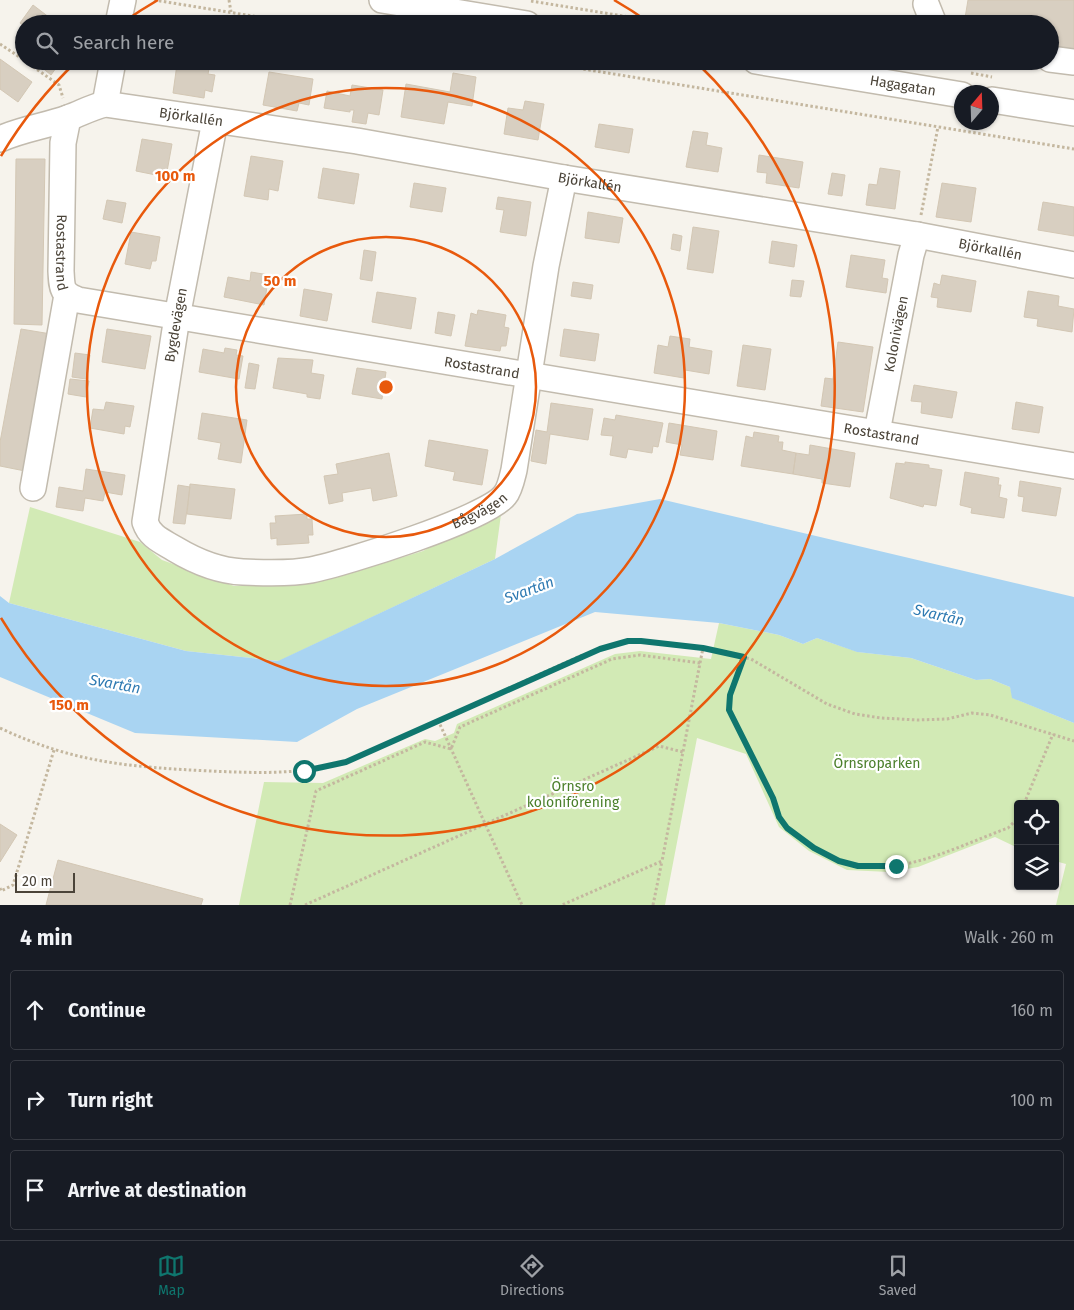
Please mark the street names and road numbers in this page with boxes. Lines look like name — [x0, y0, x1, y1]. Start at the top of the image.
street label: Hagagatan — [869, 71, 937, 99]
street label: Björkallén — [158, 104, 224, 130]
street label: Björkallén — [557, 169, 623, 196]
street label: Rostastrand — [52, 214, 72, 293]
street label: Björkallén — [957, 235, 1024, 263]
street label: Bygdevägen — [161, 286, 191, 364]
street label: Kolonivägen — [880, 294, 912, 374]
street label: Rostastrand — [443, 353, 521, 382]
street label: Rostastrand — [842, 419, 920, 449]
street label: Bågvägen — [449, 489, 511, 532]

